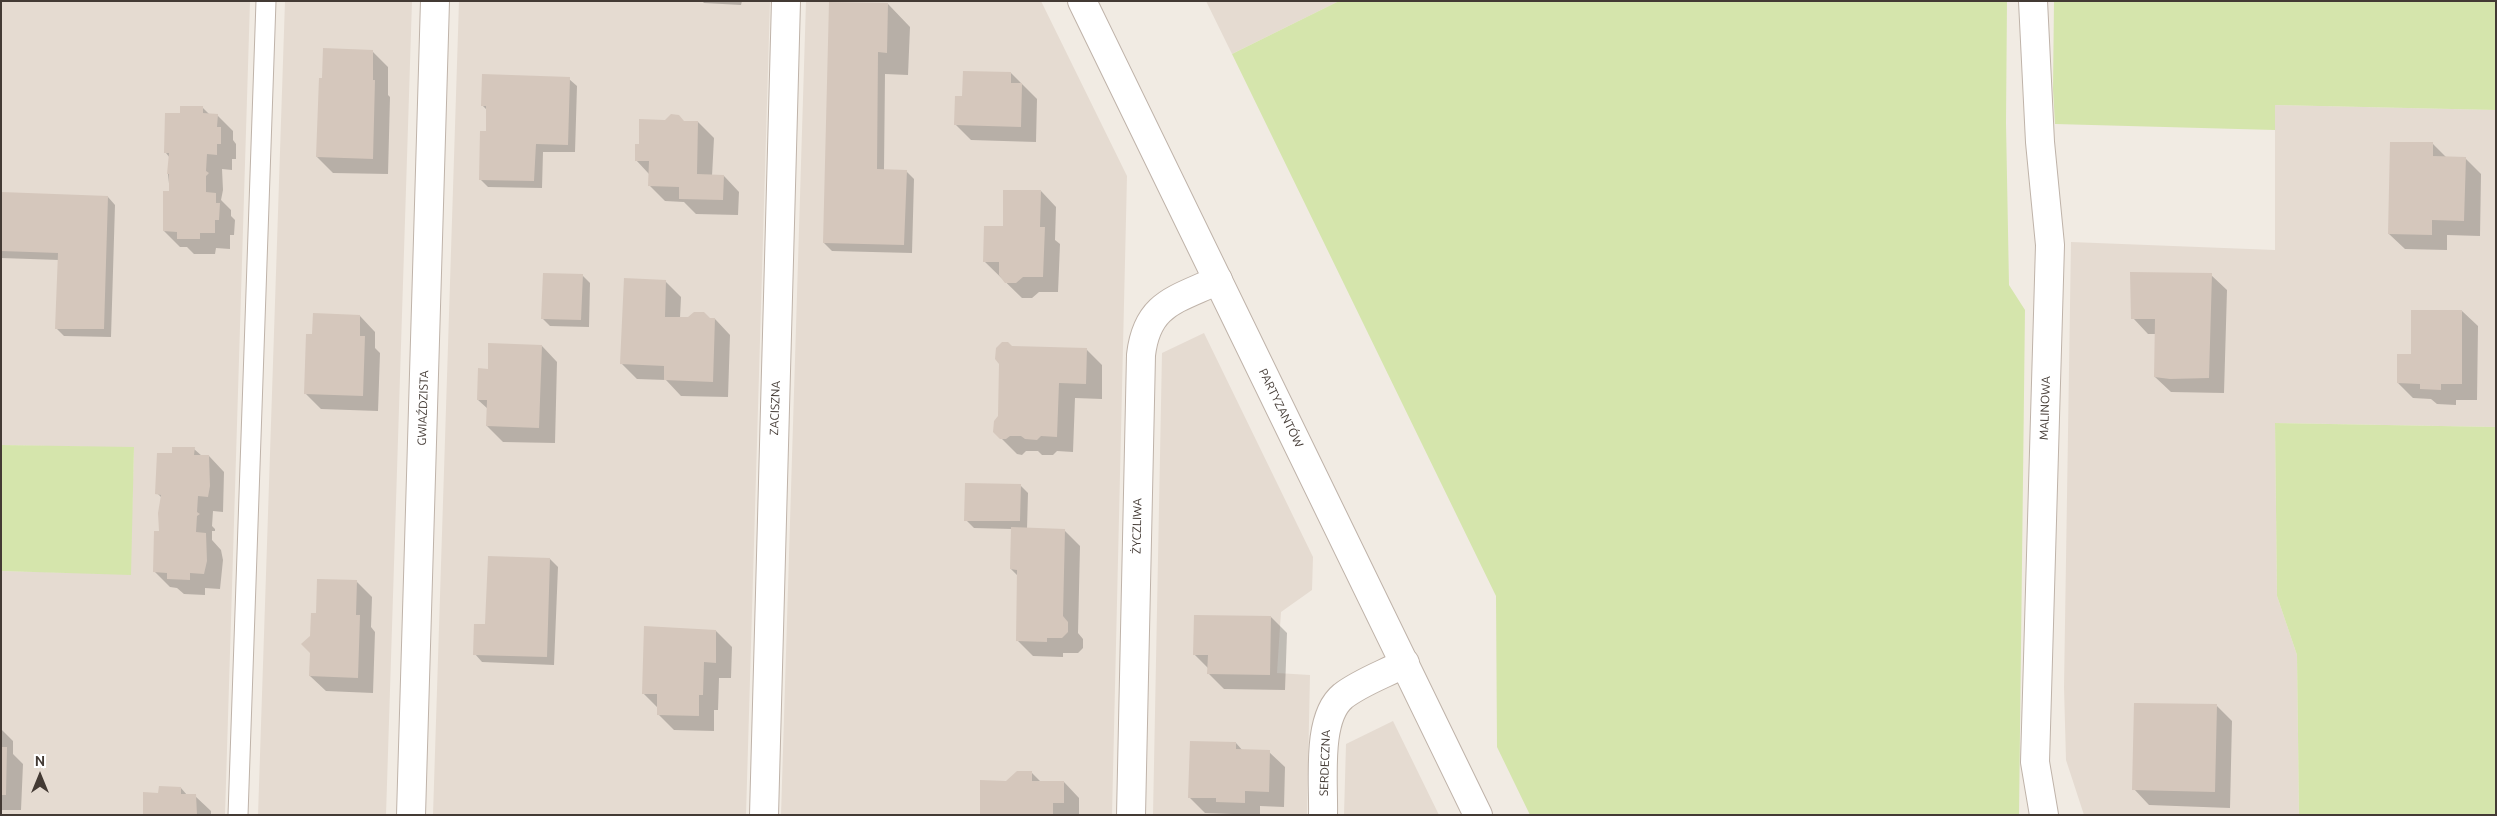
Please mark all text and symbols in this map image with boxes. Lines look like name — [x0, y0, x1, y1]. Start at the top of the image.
street label: PARTYZANTÓW — [1256, 366, 1306, 450]
street label: GWIAŹDZISTA — [414, 370, 432, 446]
street label: MALINOWA — [2037, 376, 2053, 440]
street label: ZACISZNA — [767, 380, 783, 436]
street label: ŻYCZLIWA — [1129, 498, 1145, 554]
street label: SERDECZNA — [1317, 730, 1333, 796]
north arrow — [15, 751, 65, 801]
text: N — [35, 753, 45, 769]

